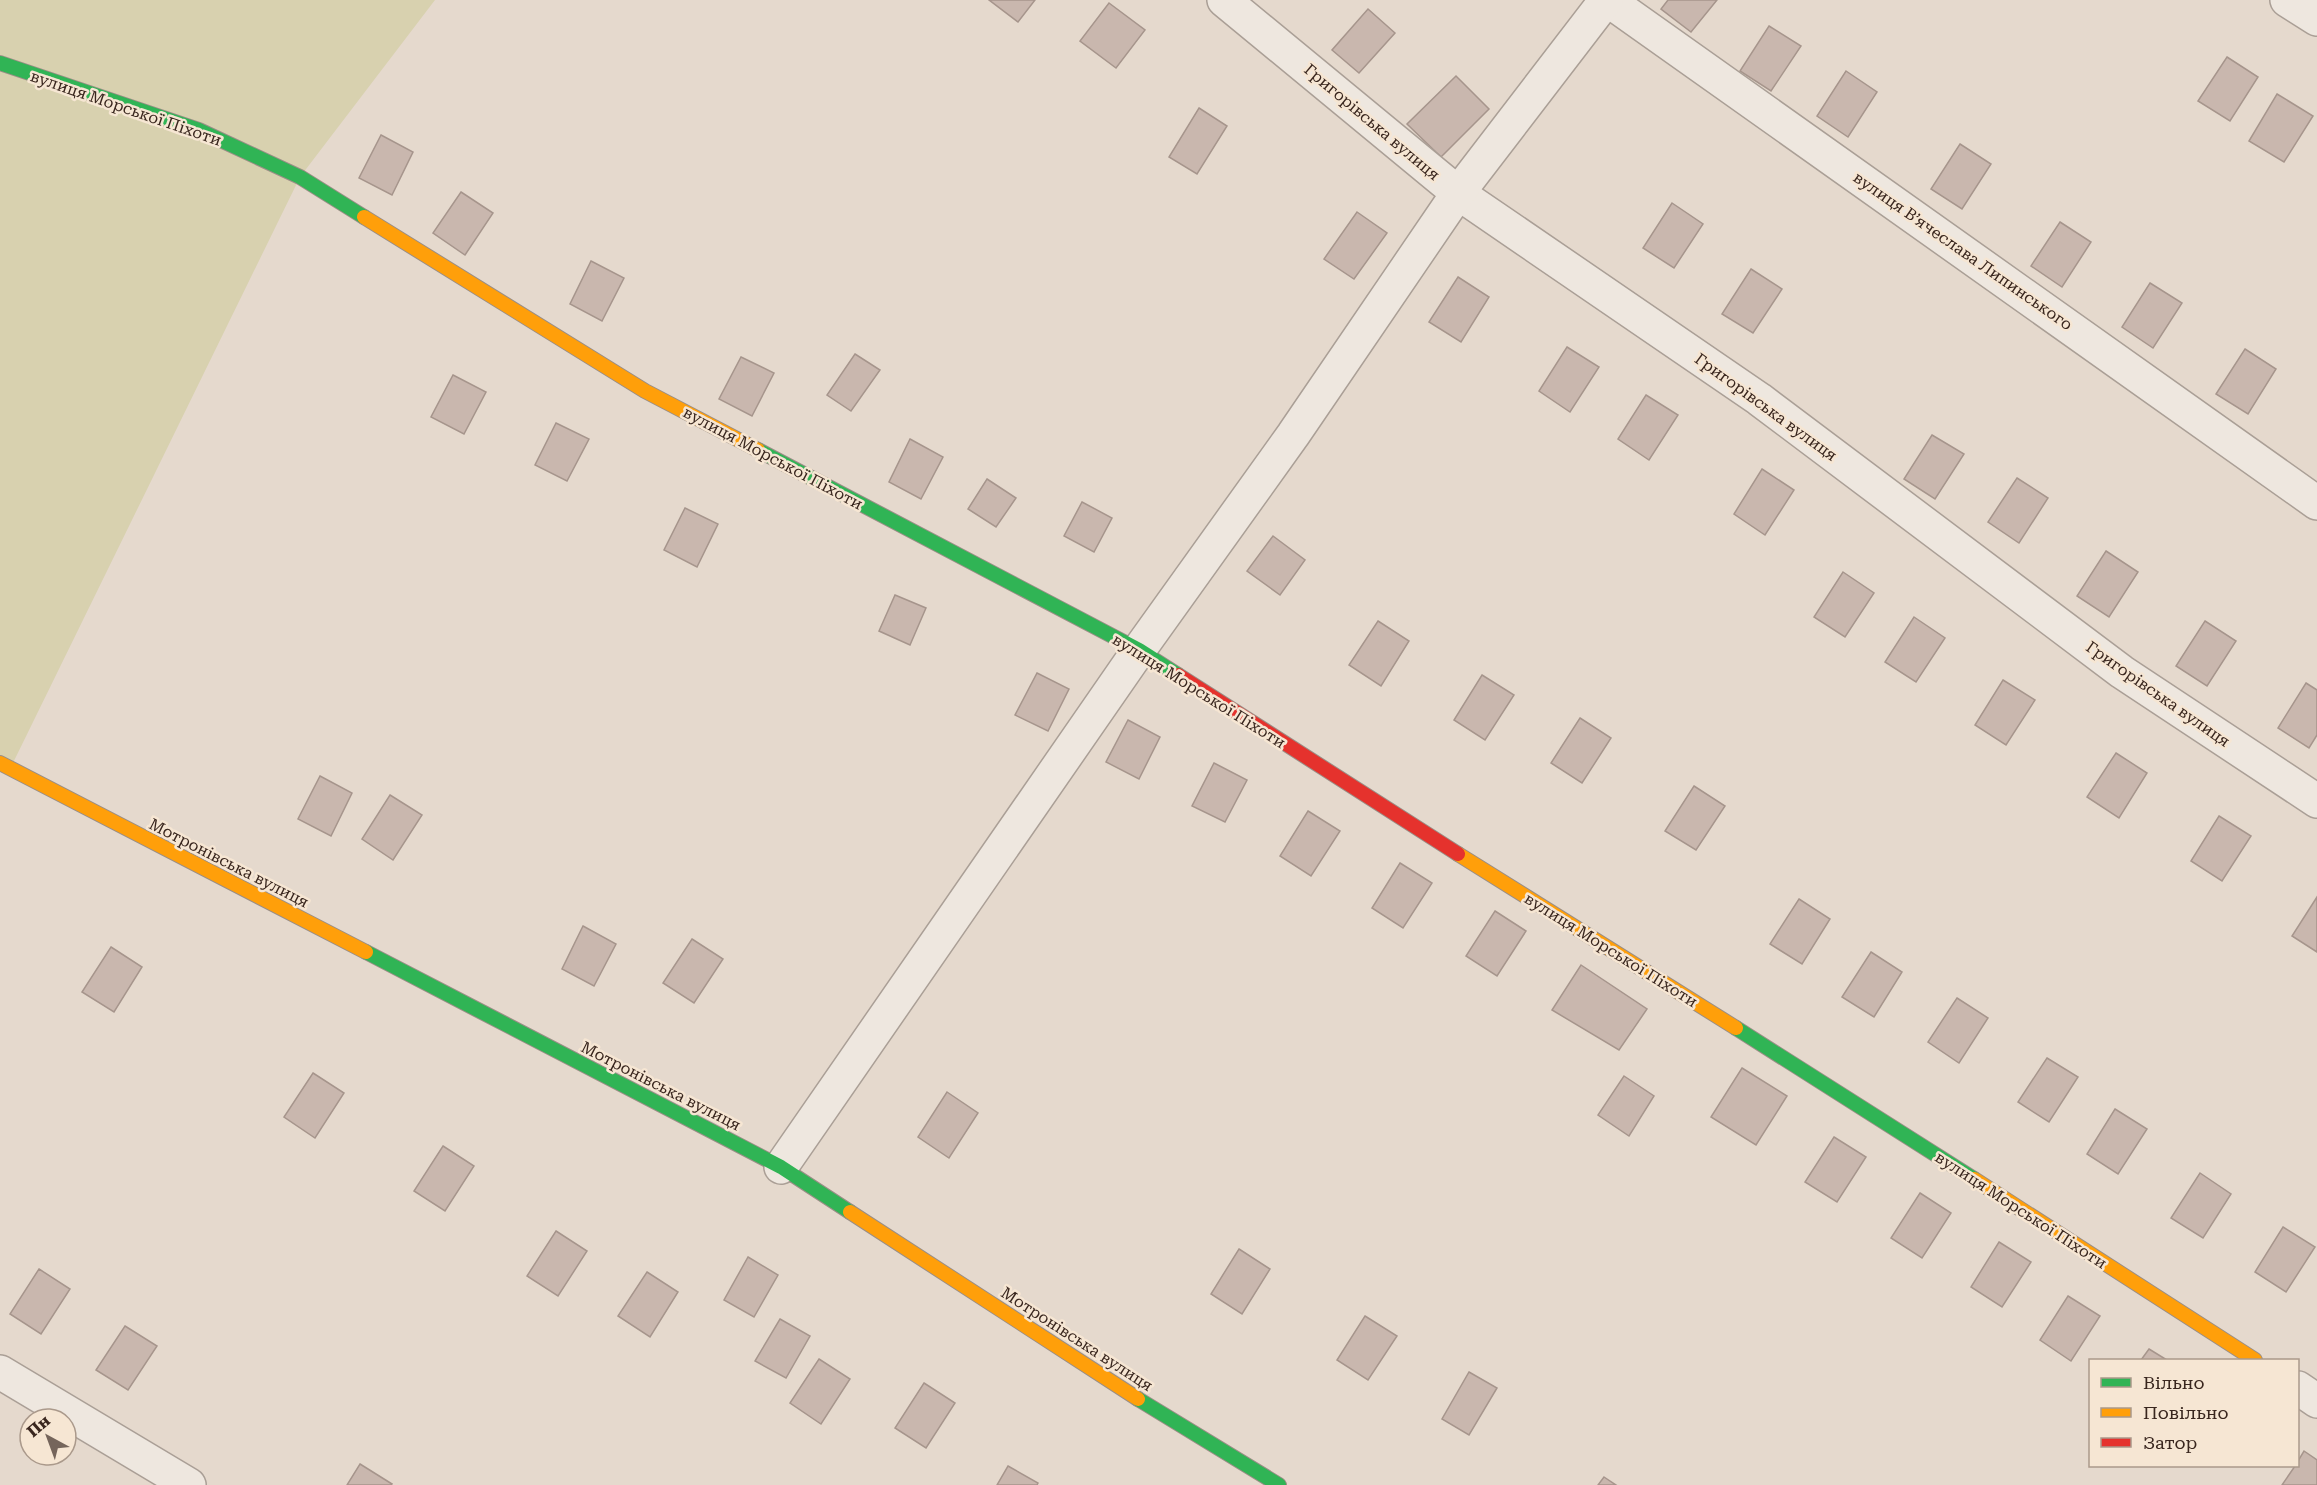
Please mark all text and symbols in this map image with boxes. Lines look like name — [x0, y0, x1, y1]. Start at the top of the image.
street label: Григорівська вулиця — [1300, 60, 1444, 184]
street label: вулиця Морської Піхоти — [28, 66, 224, 150]
street label: вулиця В’ячеслава Липинського — [1850, 168, 2076, 334]
street label: Григорівська вулиця — [1691, 349, 1841, 465]
street label: вулиця Морської Піхоти — [680, 402, 866, 514]
street label: вулиця Морської Піхоти — [1109, 630, 1289, 752]
street label: Григорівська вулиця — [2083, 637, 2233, 751]
street label: Мотронівська вулиця — [146, 814, 312, 912]
street label: вулиця Морської Піхоти — [1521, 889, 1701, 1011]
street label: Мотронівська вулиця — [578, 1037, 744, 1135]
street label: вулиця Морської Піхоти — [1932, 1147, 2111, 1273]
street label: Мотронівська вулиця — [998, 1283, 1156, 1395]
legend — [2089, 1359, 2299, 1467]
text: Вільно — [2143, 1372, 2205, 1393]
text: Повільно — [2143, 1402, 2229, 1423]
north arrow — [18, 1407, 78, 1467]
text: Пн — [23, 1411, 54, 1441]
text: Затор — [2143, 1432, 2197, 1453]

